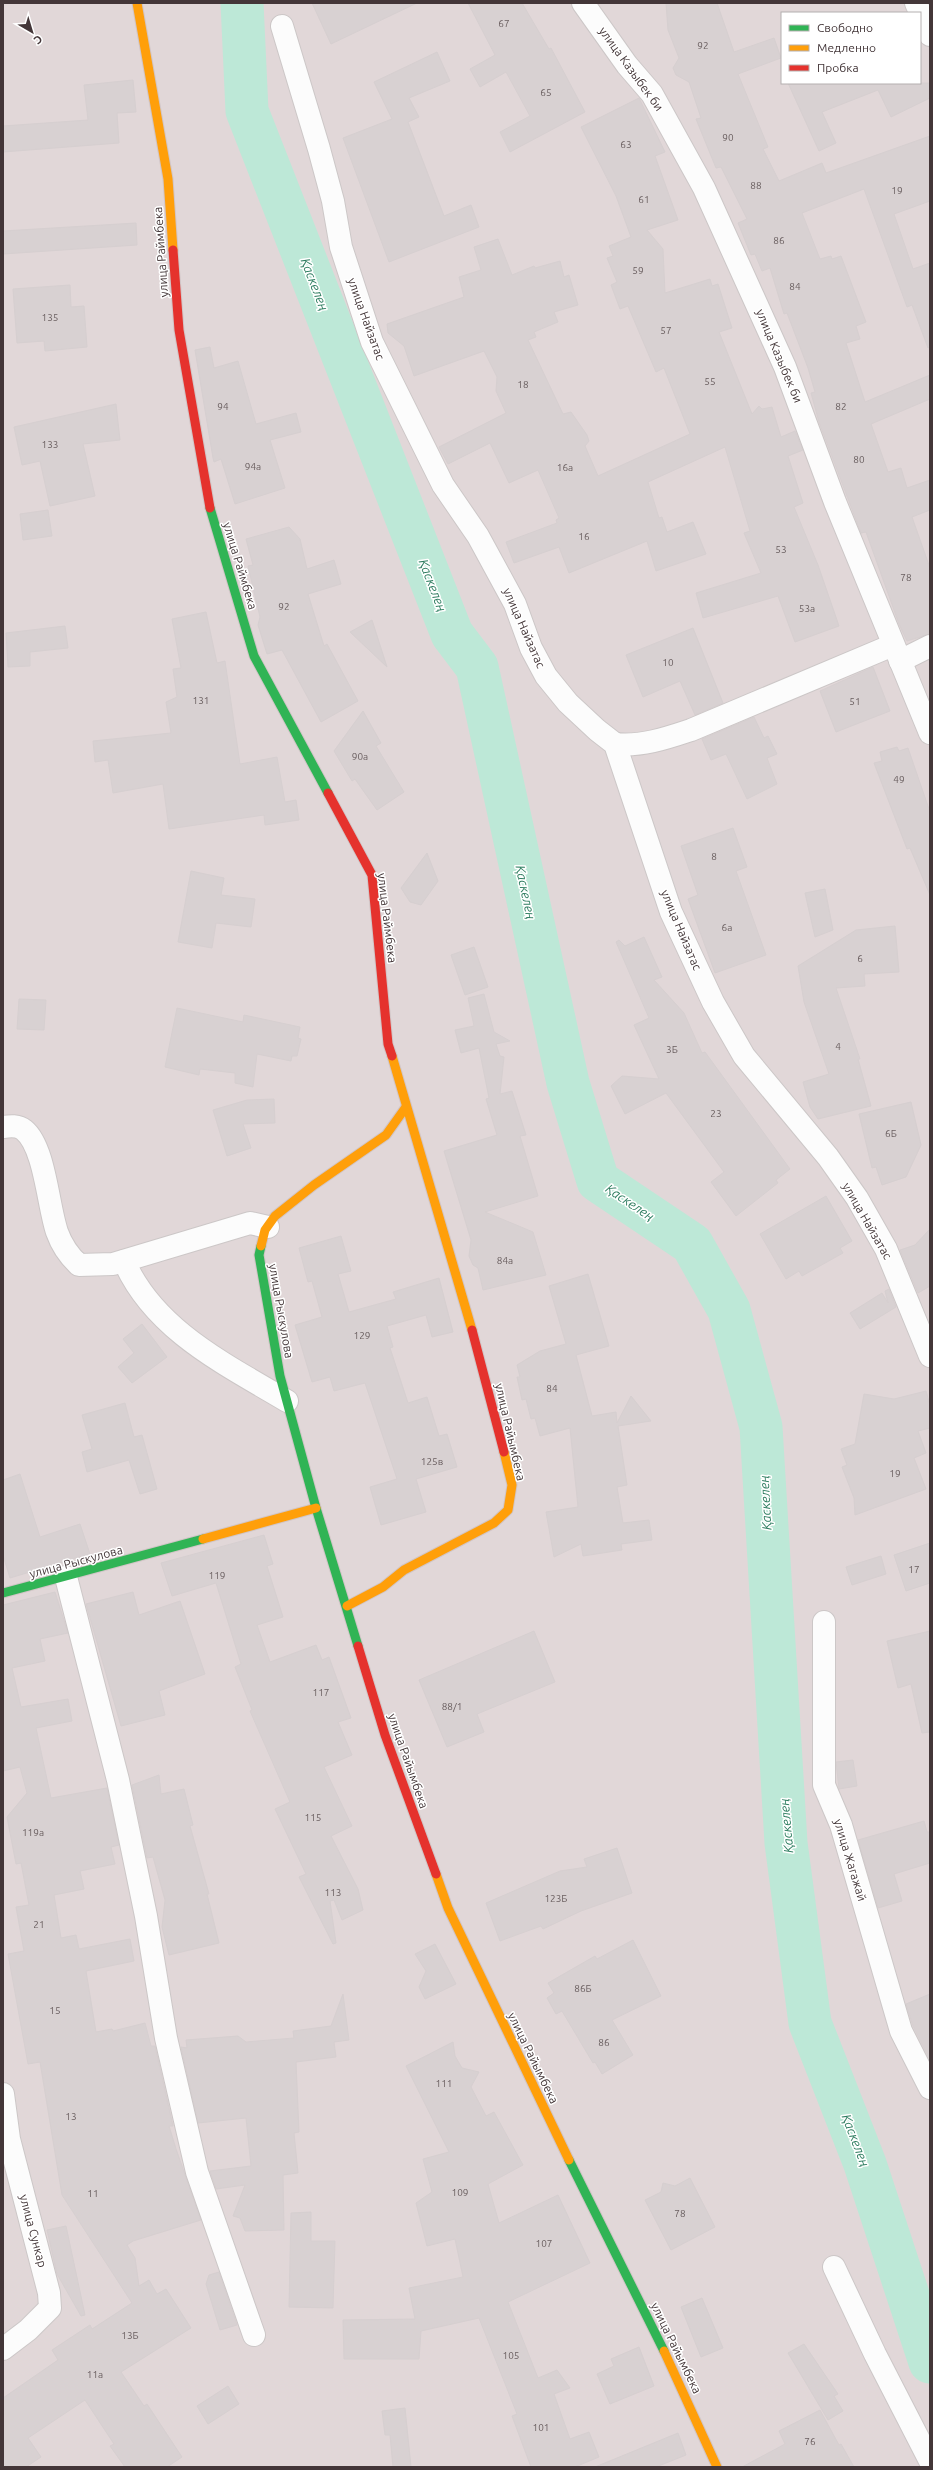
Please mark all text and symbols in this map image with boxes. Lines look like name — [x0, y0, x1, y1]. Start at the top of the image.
north arrow — [12, 12, 52, 52]
legend — [781, 12, 921, 84]
house number: 67 — [498, 18, 510, 29]
text: Свободно — [817, 21, 873, 34]
street label: улица Казыбек би — [597, 24, 666, 113]
text: С — [32, 33, 45, 47]
house number: 92 — [697, 40, 709, 51]
text: Медленно — [817, 41, 876, 54]
text: Пробка — [817, 61, 859, 74]
house number: 65 — [540, 87, 552, 98]
house number: 90 — [722, 132, 734, 143]
house number: 63 — [620, 139, 632, 150]
house number: 88 — [750, 180, 762, 191]
house number: 19 — [891, 185, 903, 196]
house number: 61 — [638, 194, 650, 205]
street label: улица Раймбека — [151, 206, 170, 298]
house number: 86 — [773, 235, 785, 246]
water label: Қаскелең — [299, 256, 331, 312]
house number: 59 — [632, 265, 644, 276]
street label: улица Найзатас — [346, 276, 387, 362]
house number: 84 — [789, 281, 801, 292]
street label: улица Казыбек би — [754, 307, 805, 405]
house number: 135 — [42, 312, 58, 323]
house number: 57 — [660, 325, 672, 336]
house number: 55 — [704, 376, 716, 387]
house number: 18 — [517, 379, 529, 390]
house number: 94 — [217, 401, 229, 412]
house number: 82 — [835, 401, 847, 412]
house number: 133 — [42, 439, 58, 450]
house number: 80 — [853, 454, 865, 465]
house number: 94а — [245, 461, 261, 472]
house number: 16а — [557, 462, 573, 473]
street label: улица Раймбека — [221, 521, 260, 611]
house number: 16 — [578, 531, 590, 542]
house number: 53 — [775, 544, 787, 555]
water label: Қаскелең — [417, 557, 449, 613]
house number: 78 — [900, 572, 912, 583]
street label: улица Найзатас — [501, 586, 548, 670]
house number: 92 — [278, 601, 290, 612]
house number: 53а — [799, 603, 815, 614]
house number: 10 — [662, 657, 674, 668]
house number: 131 — [193, 695, 209, 706]
house number: 51 — [849, 696, 861, 707]
house number: 90а — [352, 751, 368, 762]
house number: 49 — [893, 774, 905, 785]
house number: 8 — [711, 851, 717, 862]
water label: Қаскелең — [513, 864, 539, 920]
street label: улица Раймбека — [376, 872, 399, 964]
street label: улица Найзатас — [659, 888, 704, 972]
house number: 6а — [722, 922, 732, 933]
house number: 6 — [857, 953, 863, 964]
house number: 4 — [835, 1041, 841, 1052]
house number: 3Б — [666, 1044, 678, 1055]
house number: 23 — [710, 1108, 722, 1119]
house number: 6Б — [885, 1128, 897, 1139]
street label: улица Найзатас — [840, 1180, 895, 1262]
water label: Қаскелең — [603, 1181, 657, 1223]
house number: 84а — [497, 1255, 513, 1266]
street label: улица Рыскулова — [267, 1263, 296, 1359]
house number: 129 — [354, 1330, 370, 1341]
street label: улица Райымбека — [493, 1382, 528, 1482]
house number: 84 — [546, 1383, 558, 1394]
house number: 125в — [421, 1456, 443, 1467]
house number: 19 — [889, 1468, 901, 1479]
water label: Қаскелең — [757, 1475, 773, 1531]
street label: улица Рыскулова — [28, 1543, 124, 1580]
house number: 17 — [908, 1564, 920, 1575]
house number: 119 — [209, 1570, 225, 1581]
house number: 117 — [313, 1687, 329, 1698]
house number: 88/1 — [442, 1701, 462, 1712]
street label: улица Райымбека — [386, 1712, 431, 1810]
water label: Қаскелең — [777, 1798, 795, 1854]
house number: 115 — [305, 1812, 321, 1823]
street label: улица Жагажай — [832, 1817, 869, 1903]
house number: 119а — [22, 1827, 44, 1838]
house number: 113 — [325, 1887, 341, 1898]
house number: 123Б — [544, 1893, 568, 1904]
house number: 21 — [33, 1919, 45, 1930]
house number: 86Б — [574, 1983, 592, 1994]
house number: 15 — [49, 2005, 61, 2016]
street label: улица Райымбека — [506, 2010, 561, 2105]
house number: 86 — [598, 2037, 610, 2048]
house number: 111 — [436, 2078, 452, 2089]
house number: 13 — [65, 2111, 77, 2122]
water label: Қаскелең — [840, 2112, 872, 2168]
house number: 109 — [452, 2187, 468, 2198]
house number: 11 — [87, 2188, 99, 2199]
street label: улица Сункар — [17, 2193, 49, 2269]
house number: 78 — [674, 2208, 686, 2219]
house number: 107 — [536, 2238, 552, 2249]
street label: улица Райымбека — [649, 2300, 704, 2395]
house number: 13Б — [121, 2330, 139, 2341]
house number: 105 — [503, 2350, 519, 2361]
house number: 11а — [87, 2369, 103, 2380]
house number: 101 — [533, 2422, 549, 2433]
house number: 76 — [804, 2436, 816, 2447]

